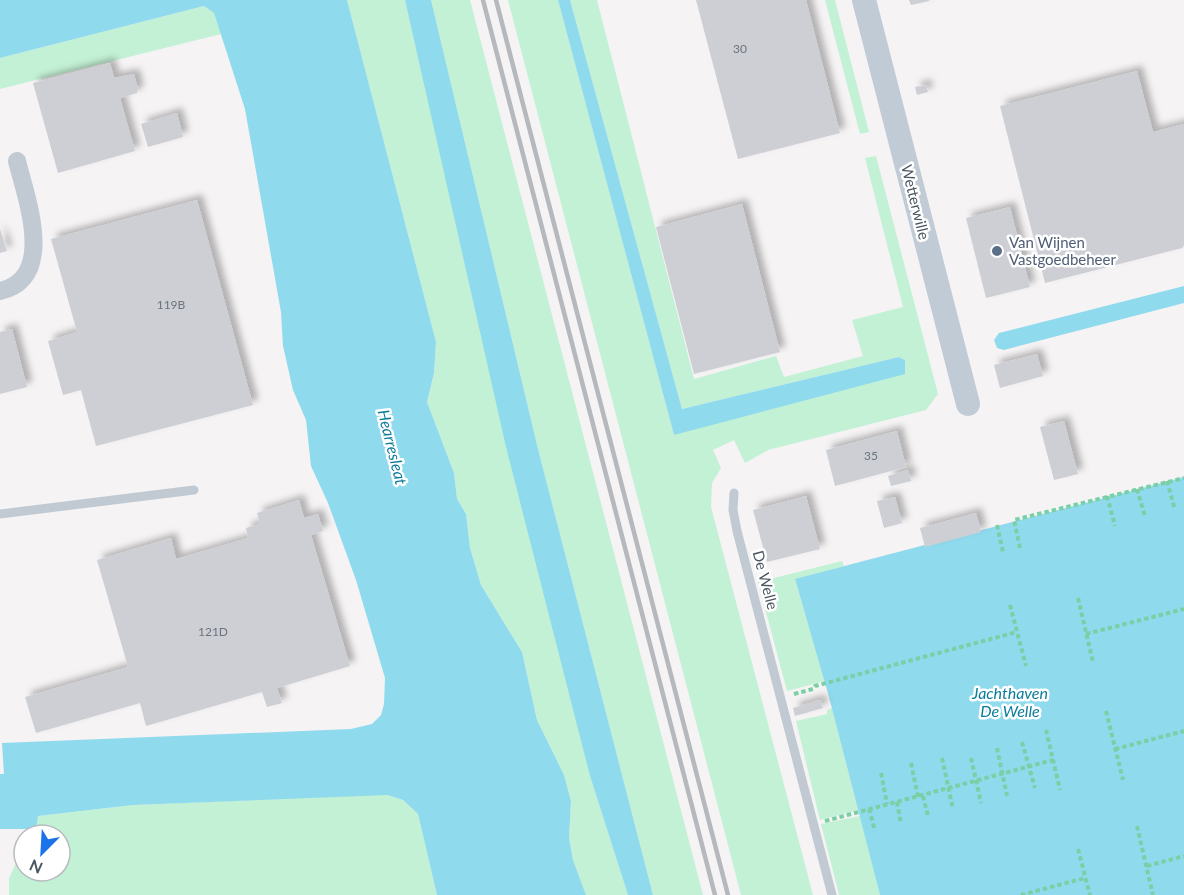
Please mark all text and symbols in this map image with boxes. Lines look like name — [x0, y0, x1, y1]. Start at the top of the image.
house number: 30 — [733, 41, 747, 56]
street label: Wetterwille — [898, 163, 934, 241]
place label: Van Wijnen Vastgoedbeheer — [1009, 233, 1116, 268]
marker: Van Wijnen Vastgoedbeheer — [990, 244, 1004, 258]
house number: 119B — [157, 297, 186, 312]
water label: Hearresleat — [374, 407, 412, 487]
house number: 35 — [864, 448, 878, 463]
street label: De Welle — [749, 548, 783, 612]
house number: 121D — [198, 624, 228, 639]
water label: Jachthaven De Welle — [971, 683, 1048, 720]
north arrow — [12, 823, 72, 883]
text: N — [26, 856, 45, 878]

